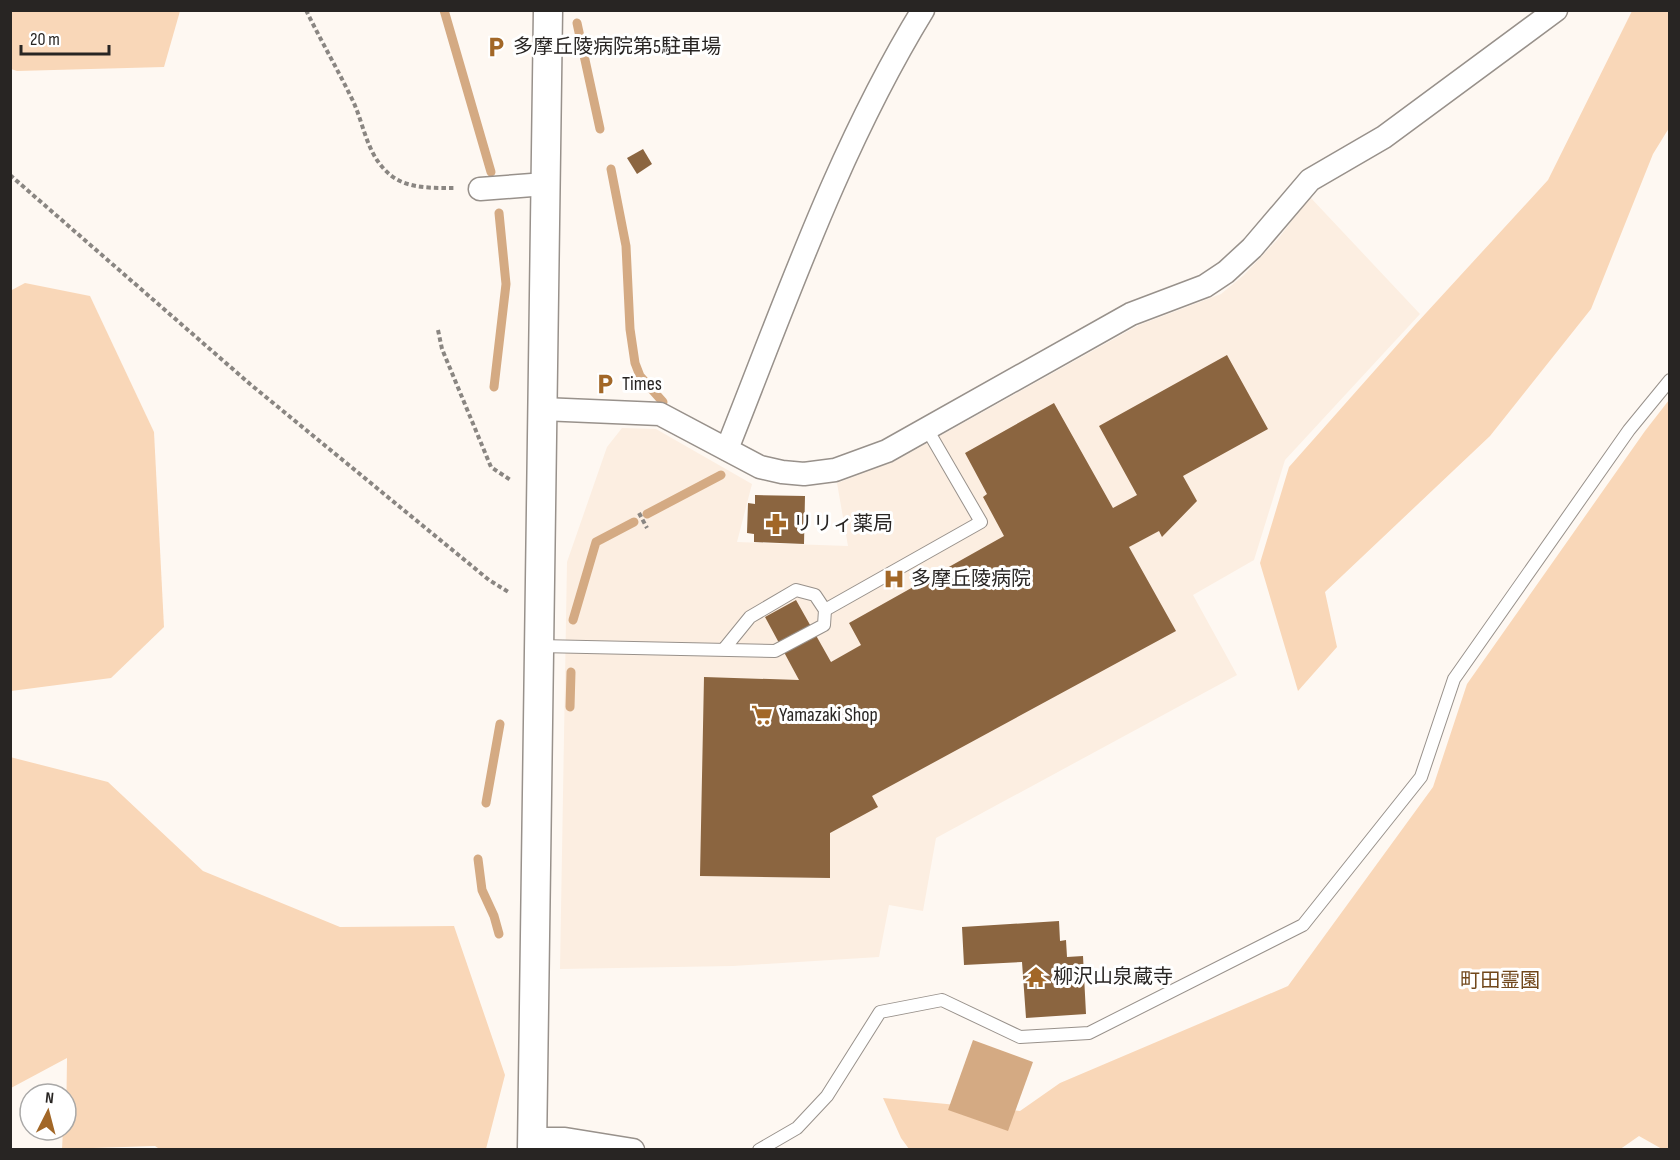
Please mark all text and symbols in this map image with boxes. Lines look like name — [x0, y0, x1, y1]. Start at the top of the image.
scale bar — [21, 18, 110, 56]
text: 20 m — [30, 29, 60, 50]
parking icon: 多摩丘陵病院第5駐車場 — [484, 35, 508, 59]
place label: 多摩丘陵病院第5駐車場 — [513, 35, 721, 59]
parking icon: Times — [593, 372, 617, 396]
place label: Times — [622, 372, 662, 396]
pharmacy icon: リリィ薬局 — [764, 512, 788, 536]
place label: リリィ薬局 — [793, 512, 893, 536]
hospital icon: 多摩丘陵病院 — [882, 567, 906, 591]
place label: 多摩丘陵病院 — [911, 567, 1031, 591]
supermarket icon: Yamazaki Shop — [750, 703, 774, 727]
place label: Yamazaki Shop — [779, 703, 878, 727]
temple icon: 柳沢山泉蔵寺 — [1024, 965, 1048, 989]
place label: 柳沢山泉蔵寺 — [1053, 965, 1173, 989]
park label: 町田霊園 — [1460, 969, 1540, 993]
north arrow — [18, 1082, 78, 1142]
text: N — [44, 1089, 55, 1108]

